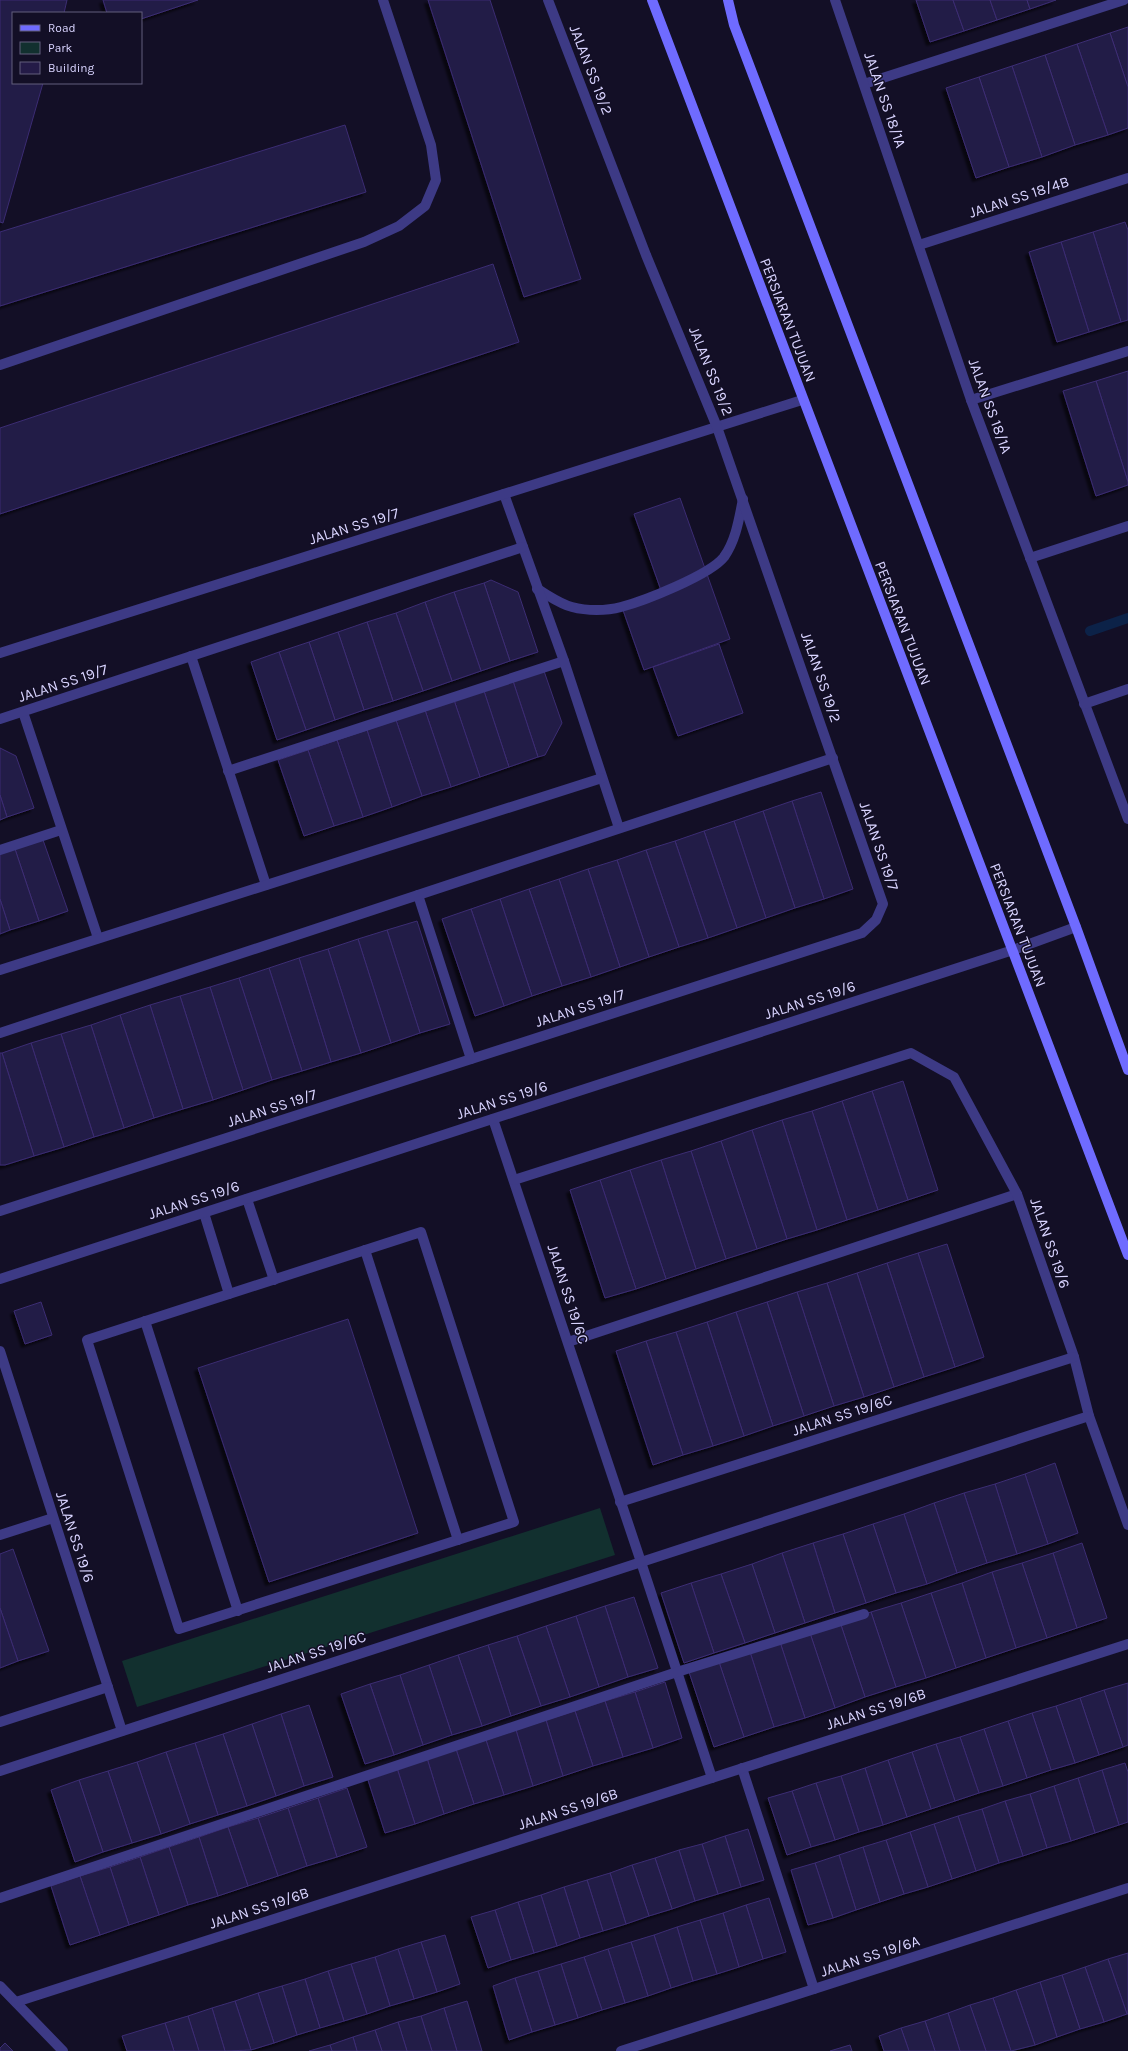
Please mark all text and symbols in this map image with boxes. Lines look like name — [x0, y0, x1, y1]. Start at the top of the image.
legend — [12, 12, 142, 84]
text: Road — [48, 21, 76, 35]
street label: JALAN SS 19/2 — [566, 23, 616, 117]
text: Park — [48, 41, 73, 55]
street label: JALAN SS 18/1A — [860, 50, 910, 151]
text: Building — [48, 61, 95, 75]
street label: JALAN SS 18/4B — [967, 172, 1071, 222]
street label: PERSIARAN TUJUAN — [756, 255, 820, 385]
street label: JALAN SS 19/2 — [685, 324, 737, 418]
street label: JALAN SS 18/1A — [964, 356, 1016, 456]
street label: JALAN SS 19/7 — [307, 504, 401, 548]
street label: PERSIARAN TUJUAN — [871, 558, 935, 688]
street label: JALAN SS 19/2 — [797, 629, 845, 725]
street label: JALAN SS 19/7 — [16, 660, 110, 706]
street label: JALAN SS 19/7 — [855, 799, 903, 893]
street label: PERSIARAN TUJUAN — [986, 860, 1050, 990]
street label: JALAN SS 19/6 — [762, 977, 858, 1023]
street label: JALAN SS 19/7 — [533, 985, 627, 1031]
street label: JALAN SS 19/6 — [454, 1077, 550, 1123]
street label: JALAN SS 19/7 — [225, 1085, 319, 1131]
street label: JALAN SS 19/6 — [146, 1177, 242, 1223]
street label: JALAN SS 19/6 — [1026, 1195, 1074, 1291]
street label: JALAN SS 19/6C — [543, 1242, 593, 1346]
street label: JALAN SS 19/6C — [790, 1390, 894, 1440]
street label: JALAN SS 19/6 — [52, 1489, 98, 1585]
street label: JALAN SS 19/6C — [264, 1627, 368, 1677]
street label: JALAN SS 19/6B — [824, 1684, 928, 1734]
street label: JALAN SS 19/6B — [516, 1784, 620, 1834]
street label: JALAN SS 19/6B — [207, 1883, 311, 1933]
street label: JALAN SS 19/6A — [818, 1931, 922, 1980]

